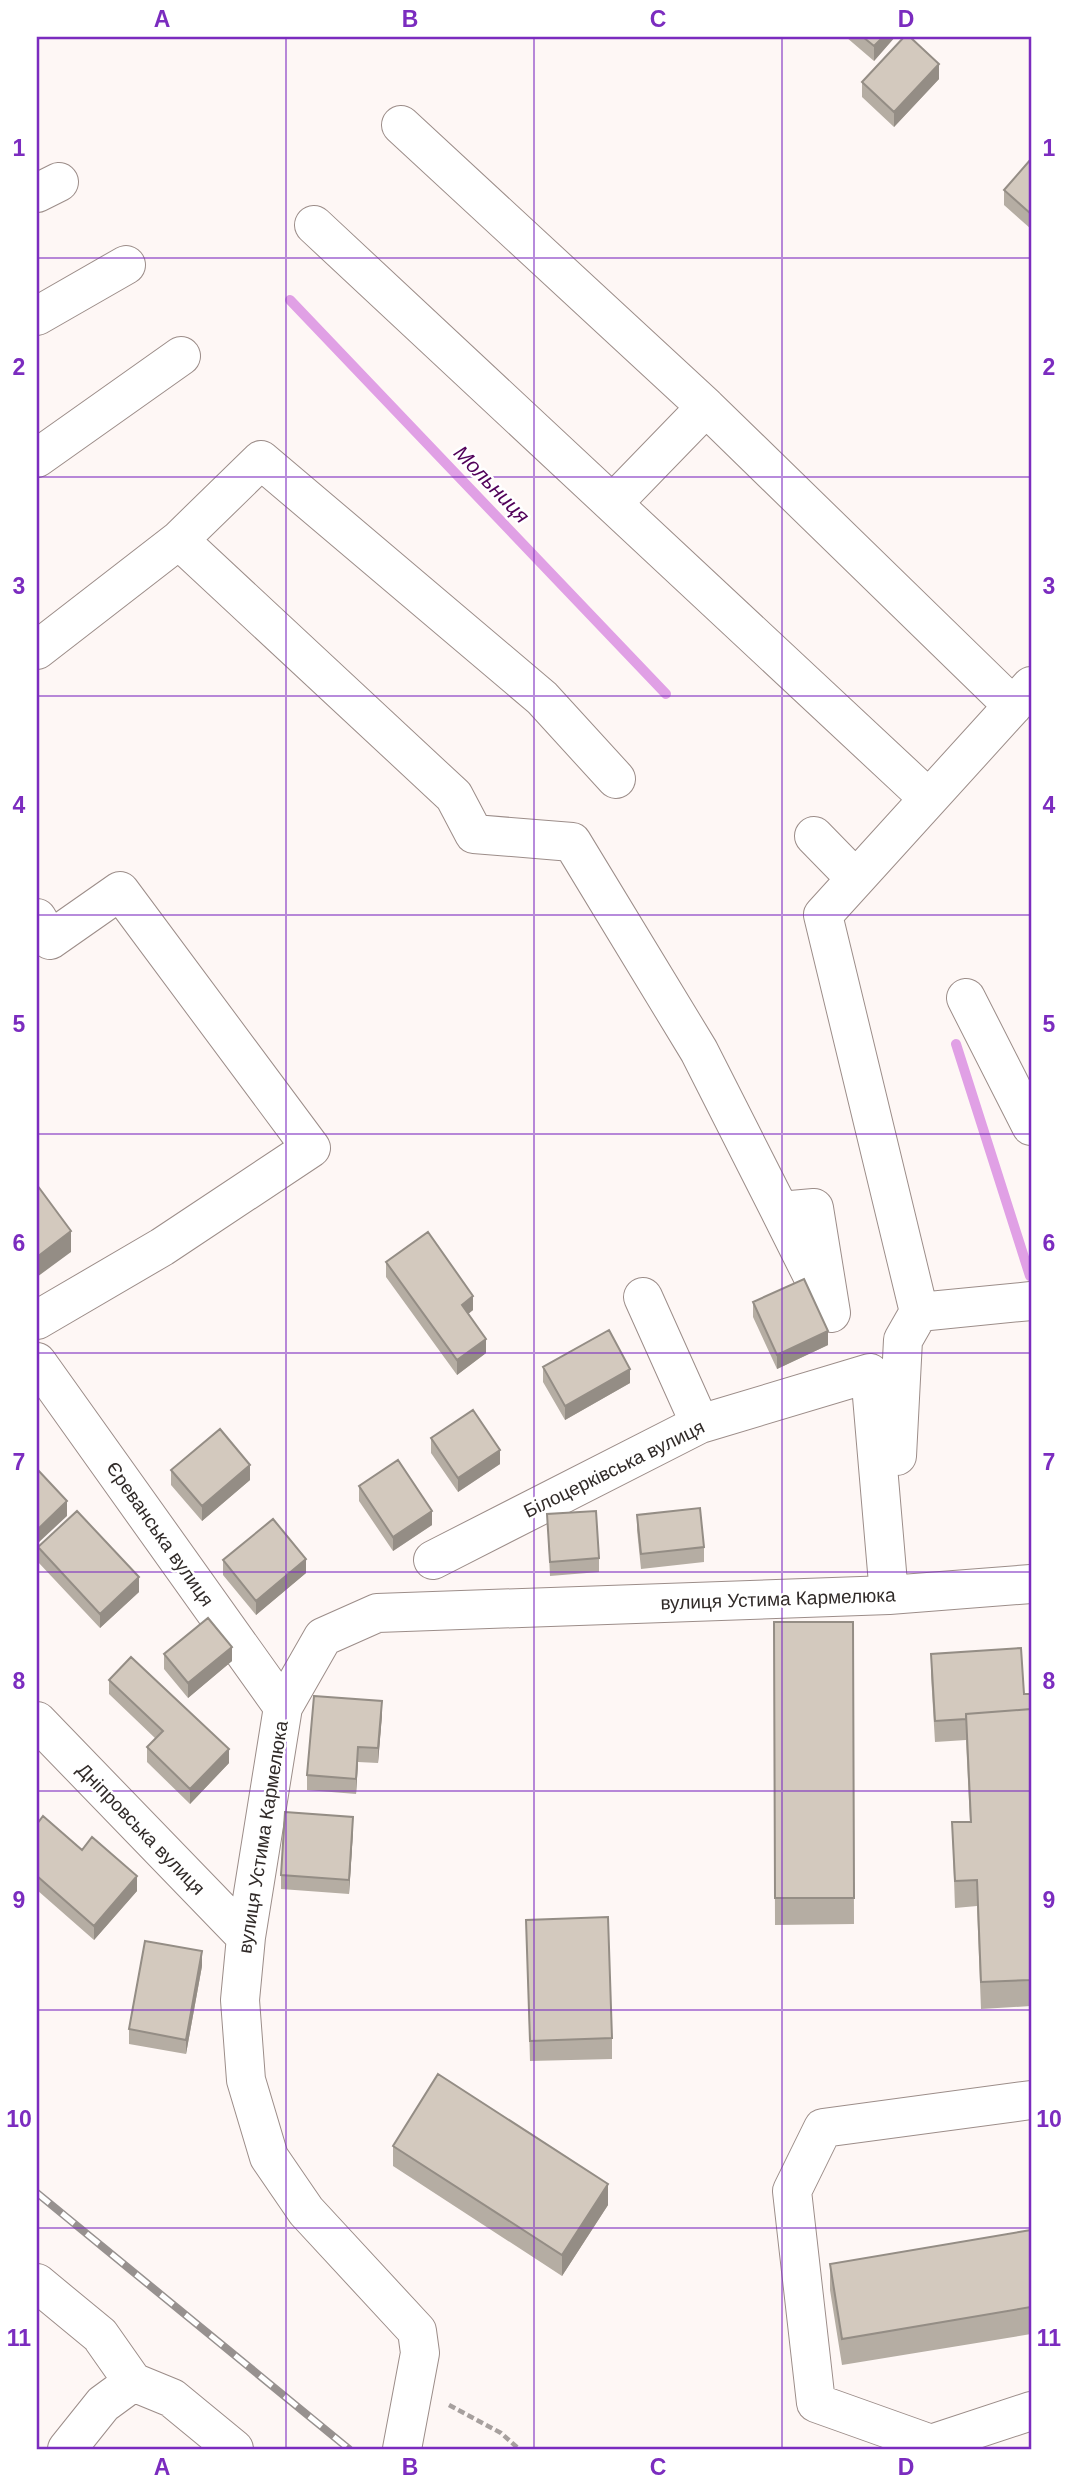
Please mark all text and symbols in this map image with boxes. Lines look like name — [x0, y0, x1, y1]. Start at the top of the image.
text: A — [154, 6, 170, 32]
text: B — [402, 6, 418, 32]
text: C — [650, 6, 666, 32]
text: D — [898, 6, 914, 32]
text: 1 — [13, 135, 26, 161]
text: 1 — [1043, 135, 1056, 161]
text: 2 — [13, 354, 25, 380]
text: 2 — [1043, 354, 1055, 380]
water label: Мольниця — [450, 441, 534, 527]
text: 3 — [13, 573, 25, 599]
text: 3 — [1043, 573, 1055, 599]
text: 4 — [13, 792, 26, 818]
text: 4 — [1043, 792, 1056, 818]
text: 5 — [13, 1011, 26, 1037]
text: 5 — [1043, 1011, 1056, 1037]
text: 6 — [13, 1230, 25, 1256]
text: 6 — [1043, 1230, 1055, 1256]
street label: Білоцерківська вулиця — [520, 1416, 708, 1522]
text: 7 — [13, 1449, 25, 1475]
text: 7 — [1043, 1449, 1055, 1475]
street label: Єреванська вулиця — [102, 1458, 218, 1610]
street label: вулиця Устима Кармелюка — [660, 1584, 896, 1614]
text: 8 — [13, 1668, 26, 1694]
text: 8 — [1043, 1668, 1056, 1694]
street label: вулиця Устима Кармелюка — [234, 1719, 292, 1955]
street label: Дніпровська вулиця — [73, 1759, 209, 1899]
text: 9 — [13, 1887, 25, 1913]
text: 9 — [1043, 1887, 1055, 1913]
text: 10 — [6, 2106, 32, 2132]
text: 10 — [1036, 2106, 1062, 2132]
text: 11 — [7, 2325, 31, 2351]
text: 11 — [1037, 2325, 1061, 2351]
text: A — [154, 2454, 170, 2480]
text: B — [402, 2454, 418, 2480]
text: C — [650, 2454, 666, 2480]
text: D — [898, 2454, 914, 2480]

